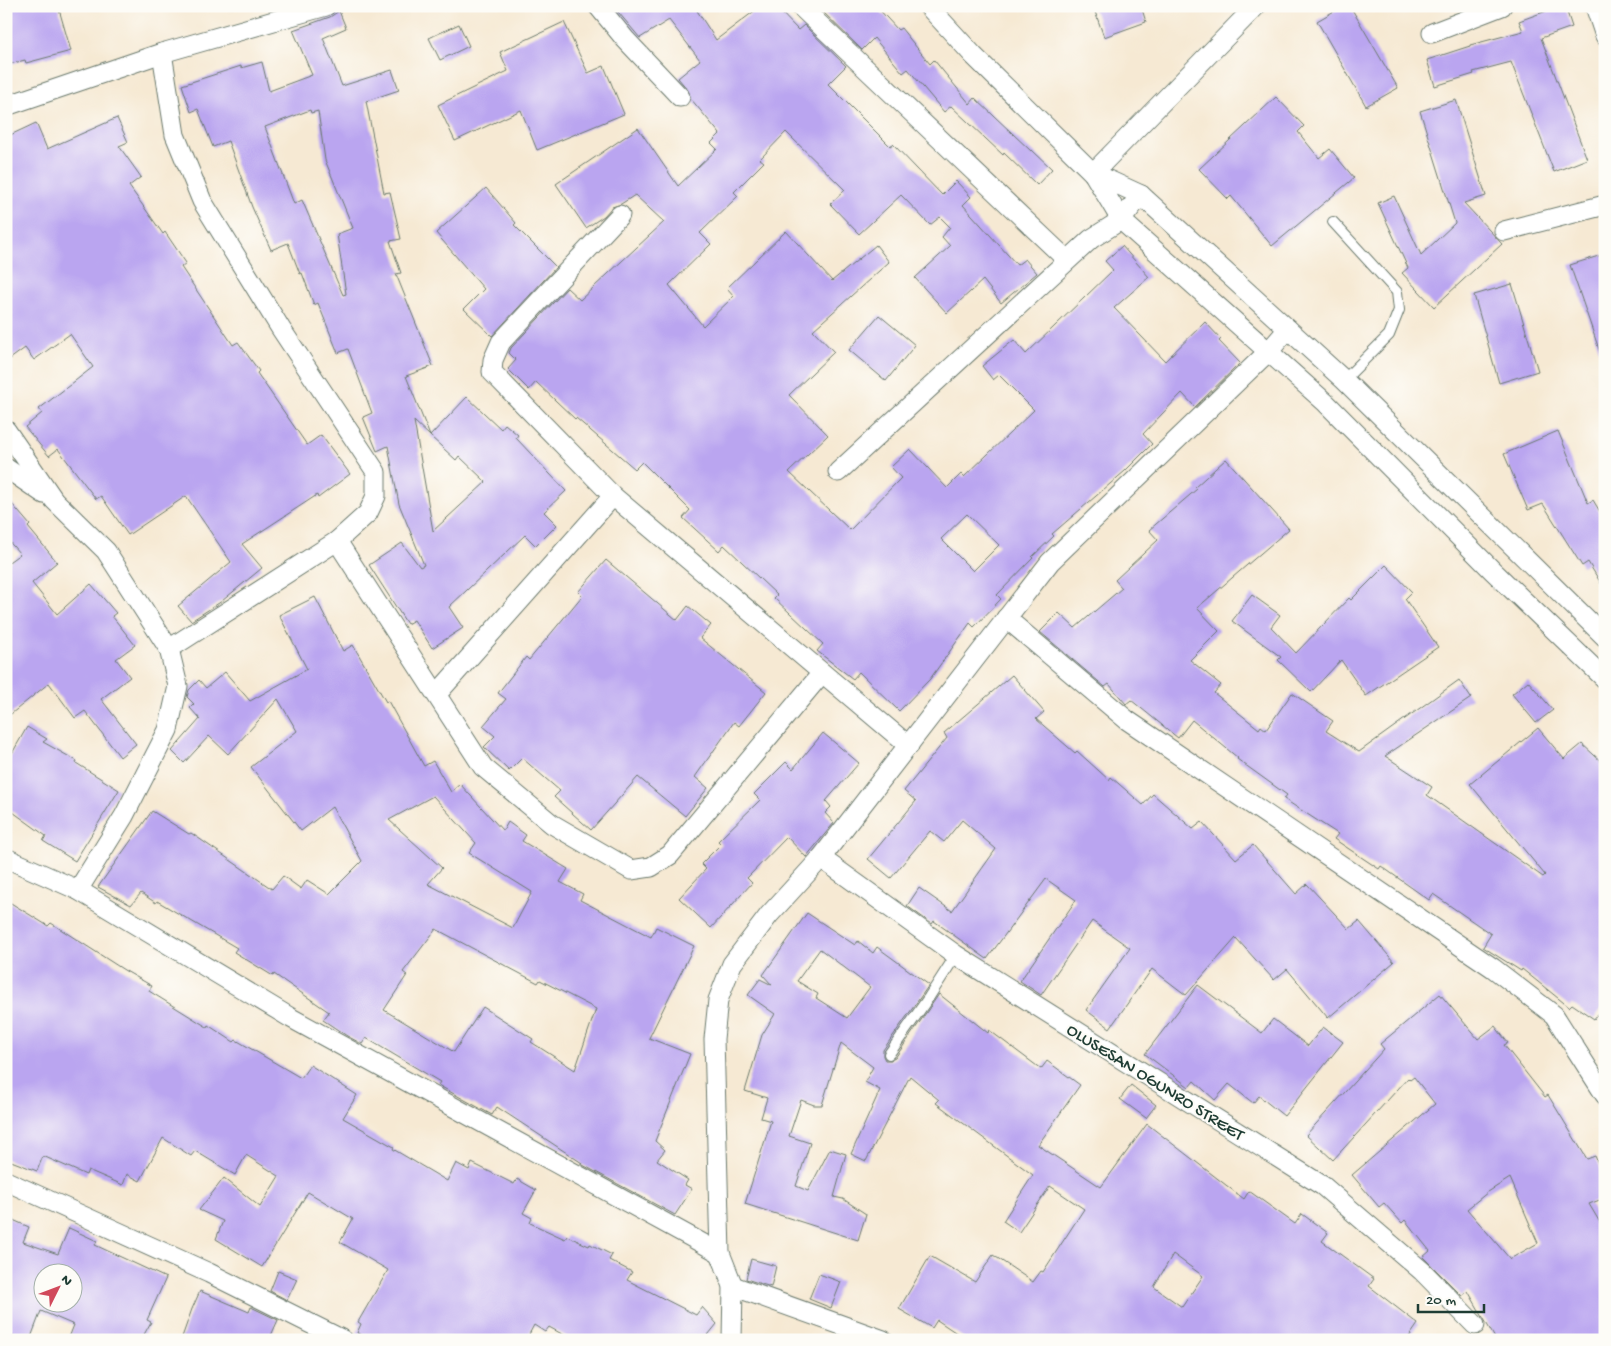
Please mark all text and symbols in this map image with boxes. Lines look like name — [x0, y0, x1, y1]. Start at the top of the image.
street label: OLUSESAN OGUNRO STREET — [1062, 1020, 1248, 1147]
north arrow — [32, 1264, 82, 1314]
text: N — [56, 1272, 75, 1290]
scale bar — [1418, 1281, 1485, 1313]
text: 20 m — [1426, 1292, 1456, 1310]

